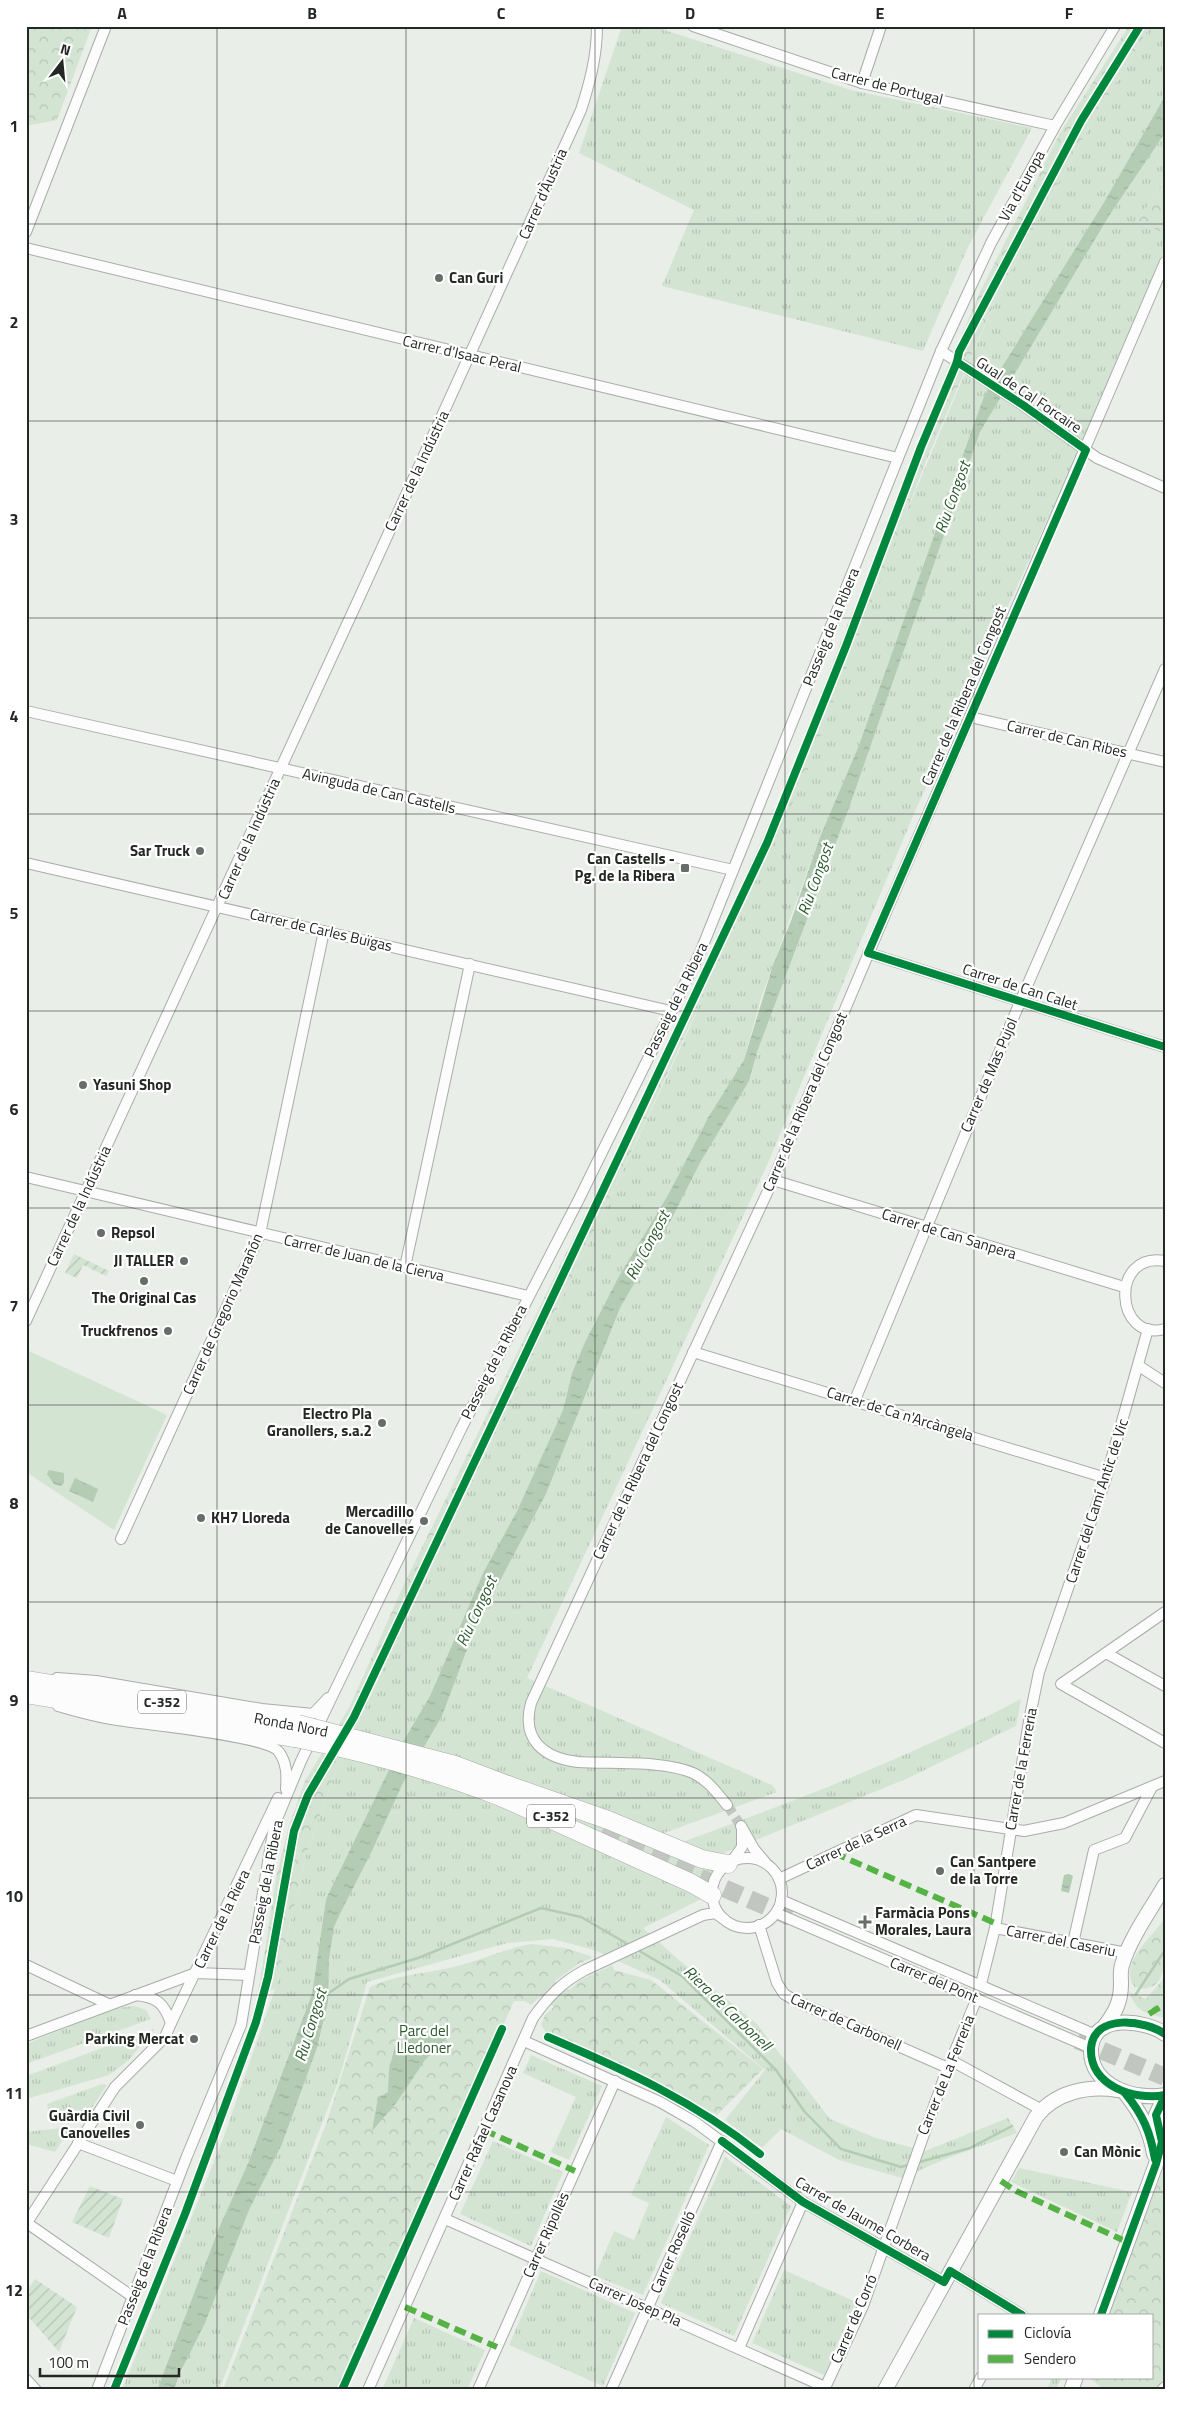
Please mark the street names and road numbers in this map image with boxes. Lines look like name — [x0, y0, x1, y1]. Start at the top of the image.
street label: Carrer de Portugal — [829, 60, 946, 111]
street label: Carrer d'Àustria — [512, 144, 573, 243]
street label: Via d'Europa — [992, 145, 1051, 226]
street label: Carrer d'Isaac Peral — [401, 329, 524, 378]
street label: Gual de Cal Forcaire — [972, 351, 1087, 439]
street label: Carrer de la Indústria — [378, 406, 455, 535]
street label: Passeig de la Ribera — [796, 564, 865, 690]
street label: Carrer de la Ribera del Congost — [915, 602, 1012, 789]
street label: Carrer de Can Ribes — [1005, 713, 1130, 764]
street label: Avinguda de Can Castells — [300, 762, 458, 819]
street label: Carrer de la Indústria — [211, 774, 286, 903]
street label: Carrer de Carles Buïgas — [248, 902, 395, 957]
street label: Passeig de la Ribera — [638, 938, 714, 1061]
street label: Carrer de Can Calet — [960, 957, 1081, 1016]
street label: Carrer de la Ribera del Congost — [756, 1008, 853, 1195]
street label: Carrer de Mas Pujol — [954, 1014, 1023, 1136]
street label: Carrer de la Indústria — [40, 1141, 117, 1270]
street label: Carrer de Can Sanpera — [879, 1202, 1020, 1265]
street label: Carrer de Juan de la Cierva — [282, 1228, 447, 1287]
street label: Carrer de Gregorio Marañón — [176, 1229, 269, 1398]
street label: Passeig de la Ribera — [455, 1300, 533, 1423]
street label: Carrer de la Ribera del Congost — [586, 1378, 689, 1563]
street label: Carrer de Ca n'Arcàngela — [824, 1380, 977, 1447]
street label: Carrer del Camí Antic de Vic — [1059, 1416, 1134, 1586]
road number: C-352 — [138, 1690, 186, 1714]
street label: Carrer de la Ferreria — [998, 1705, 1043, 1832]
street label: Ronda Nord — [252, 1706, 330, 1743]
road number: C-352 — [527, 1804, 575, 1828]
street label: Carrer de la Serra — [802, 1809, 910, 1876]
street label: Passeig de la Ribera — [242, 1817, 289, 1946]
street label: Carrer de la Riera — [188, 1865, 256, 1972]
street label: Carrer del Caseriu — [1004, 1919, 1118, 1962]
street label: Carrer del Pont — [886, 1951, 983, 2009]
street label: Carrer de Carbonell — [787, 1987, 906, 2056]
street label: Carrer de La Ferreria — [911, 2011, 980, 2138]
street label: Carrer Rafael Casanova — [442, 2061, 523, 2204]
street label: Carrer de Jaume Corbera — [791, 2170, 936, 2267]
street label: Carrer Ripollès — [516, 2188, 575, 2281]
street label: Passeig de la Ribera — [111, 2202, 178, 2329]
street label: Carrer Roselló — [644, 2207, 701, 2297]
street label: Carrer Josep Pla — [585, 2271, 686, 2333]
street label: Carrer de Corró — [824, 2271, 883, 2367]

